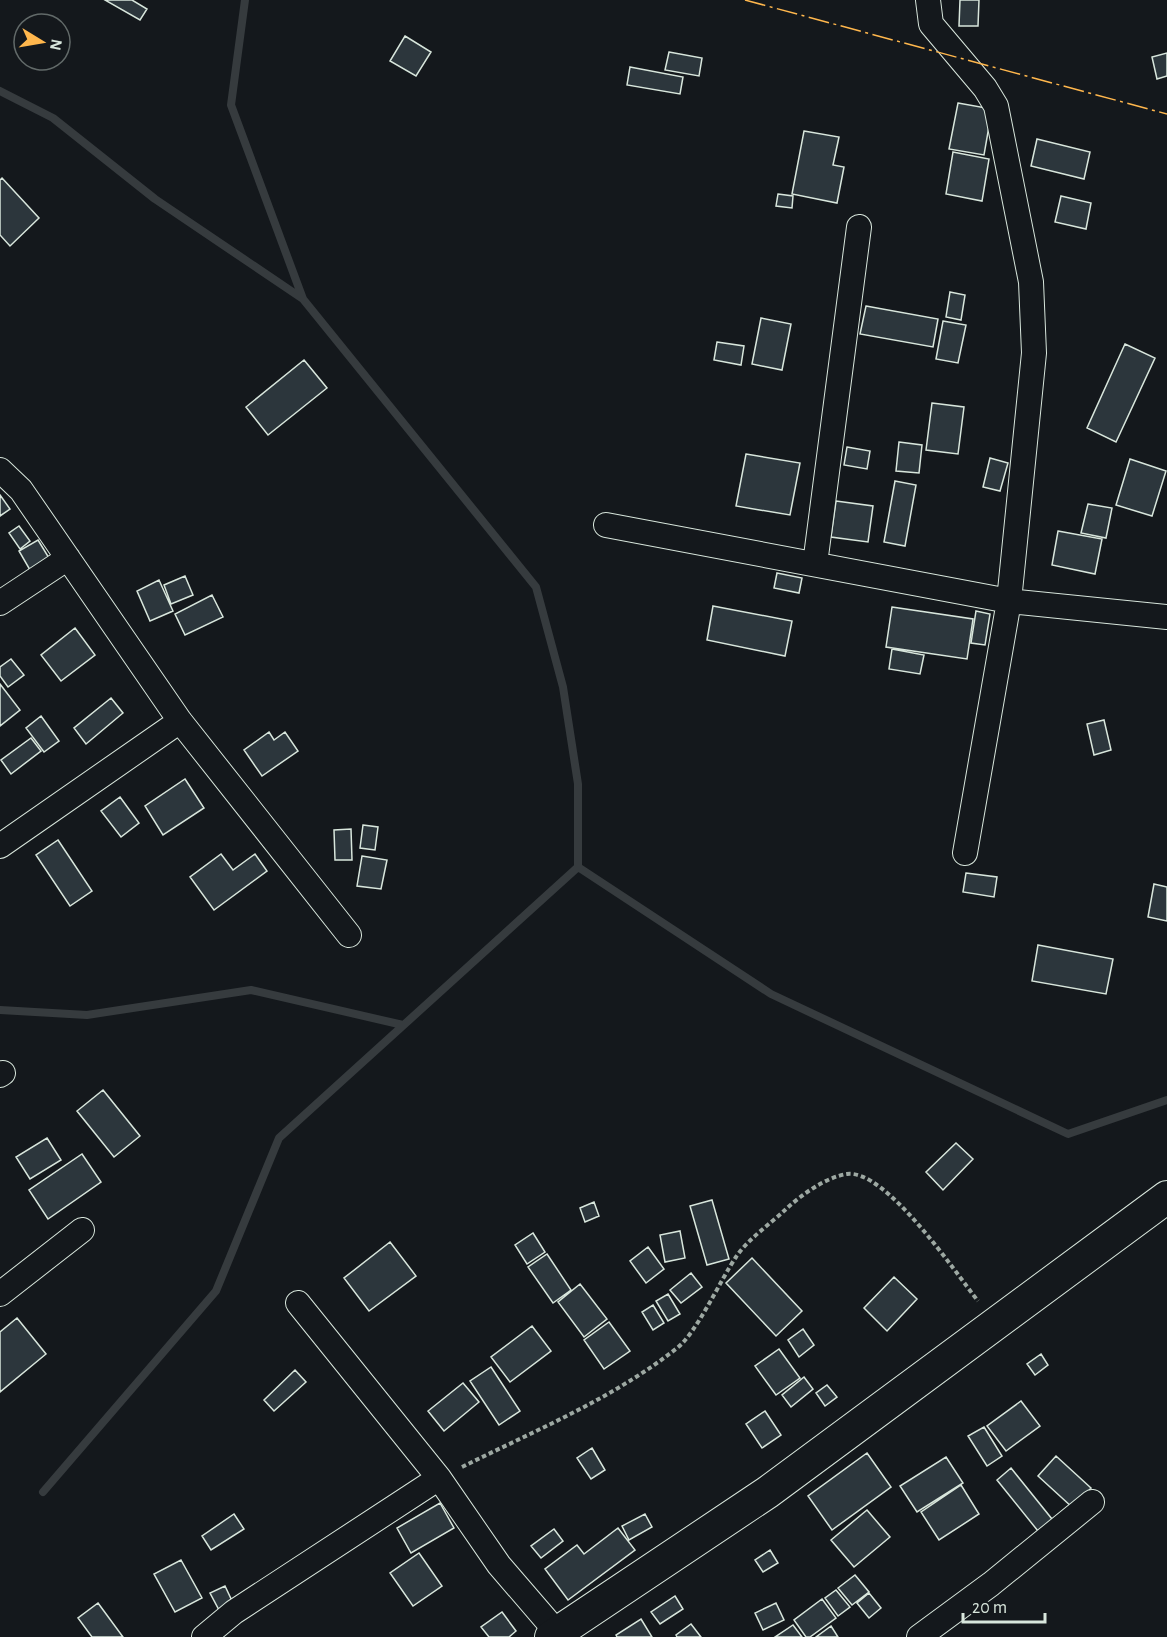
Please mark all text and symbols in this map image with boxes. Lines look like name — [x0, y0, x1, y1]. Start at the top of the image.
north arrow — [12, 12, 72, 72]
text: N — [47, 38, 65, 52]
scale bar — [963, 1586, 1046, 1624]
text: 20 m — [972, 1599, 1007, 1617]

